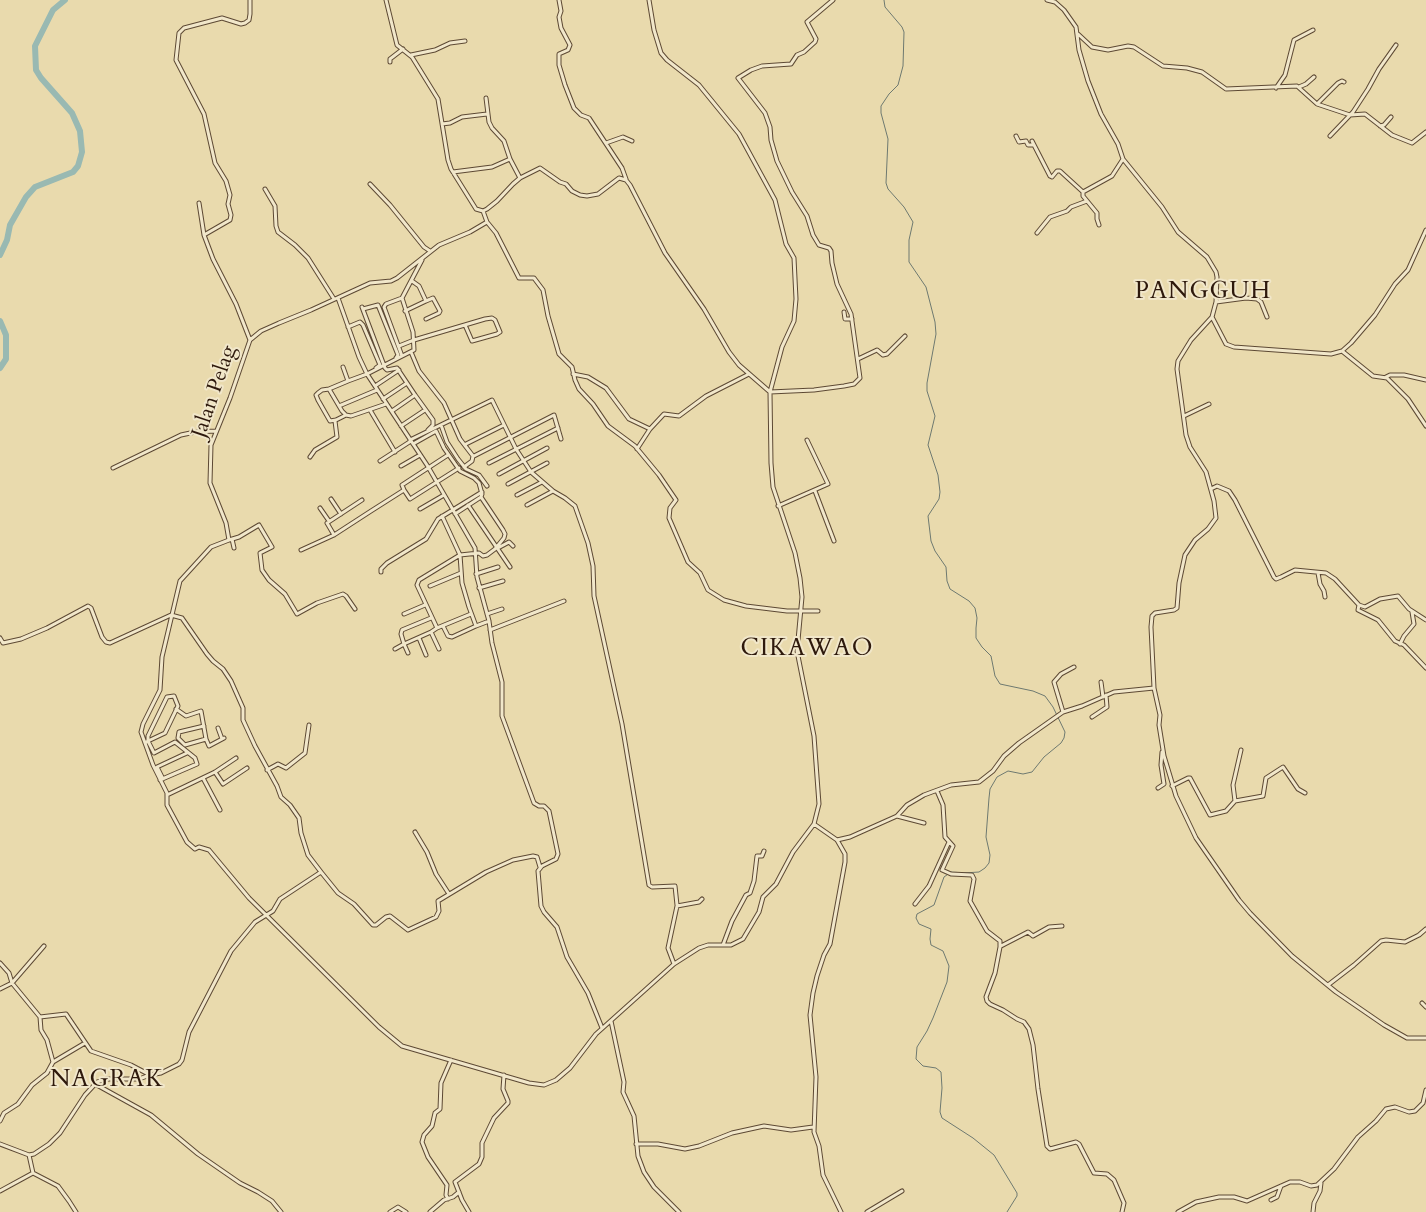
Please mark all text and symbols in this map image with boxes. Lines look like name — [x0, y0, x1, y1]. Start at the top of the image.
district label: PANGGUH — [1134, 278, 1272, 306]
street label: Jalan Pelag — [187, 342, 243, 442]
district label: CIKAWAO — [740, 635, 874, 663]
district label: NAGRAK — [49, 1066, 165, 1094]

